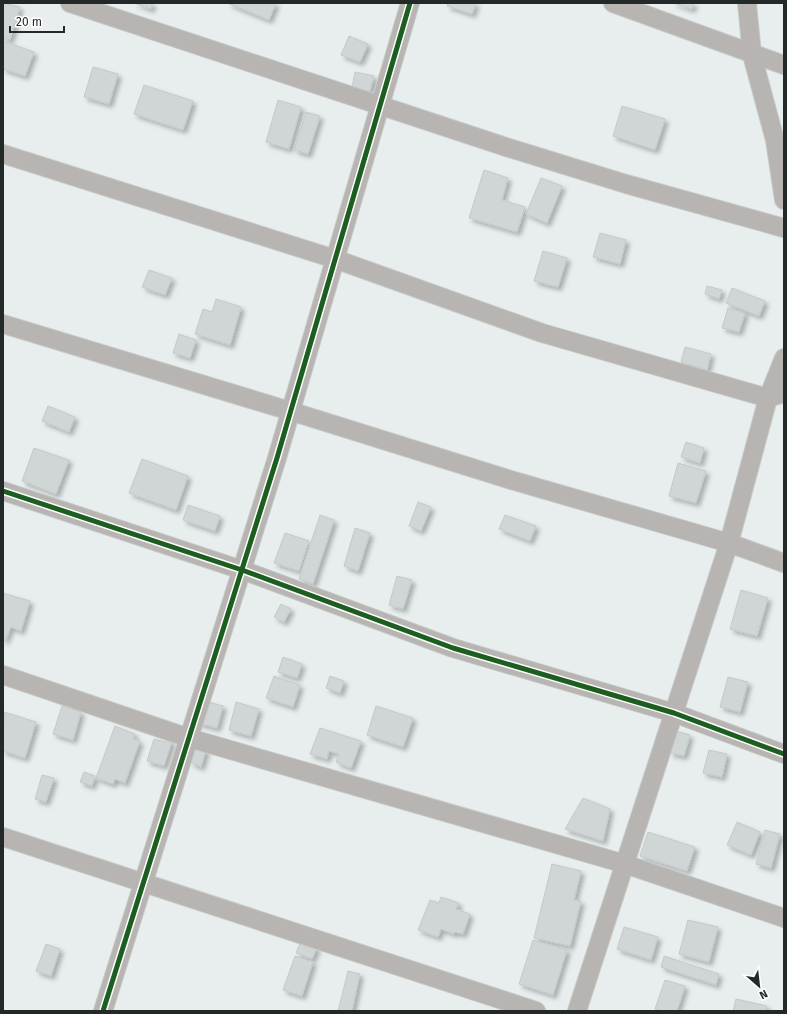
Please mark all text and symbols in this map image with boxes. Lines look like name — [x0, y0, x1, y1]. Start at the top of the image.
scale bar — [10, 8, 64, 34]
text: 20 m — [16, 15, 42, 29]
north arrow — [739, 966, 779, 1006]
text: N — [757, 987, 770, 1002]

